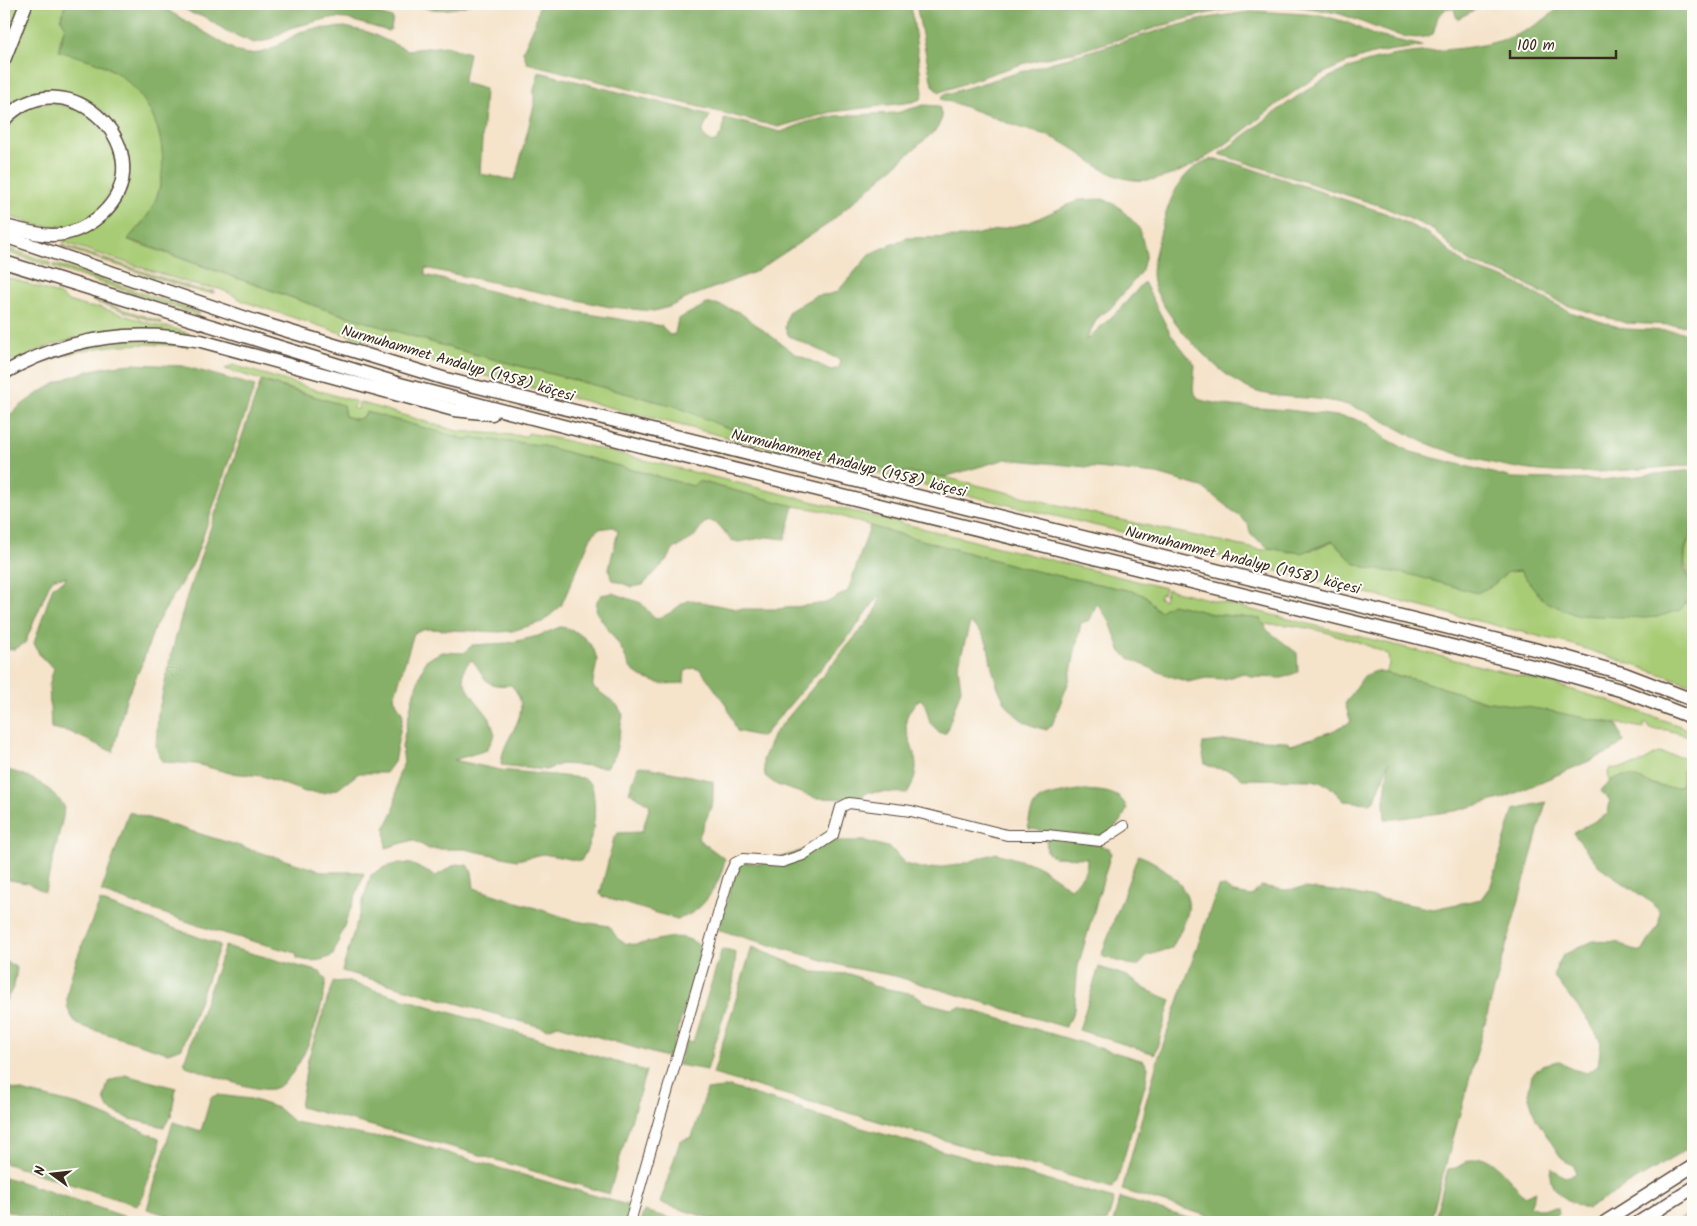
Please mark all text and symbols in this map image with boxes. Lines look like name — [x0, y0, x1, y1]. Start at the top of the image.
scale bar — [1510, 28, 1616, 60]
text: 100 m — [1517, 34, 1555, 58]
street label: Nurmuhammet Andalyp (1958) köçesi — [338, 319, 579, 409]
street label: Nurmuhammet Andalyp (1958) köçesi — [729, 423, 970, 505]
street label: Nurmuhammet Andalyp (1958) köçesi — [1123, 520, 1364, 602]
north arrow — [28, 1148, 78, 1198]
text: N — [29, 1164, 52, 1178]

